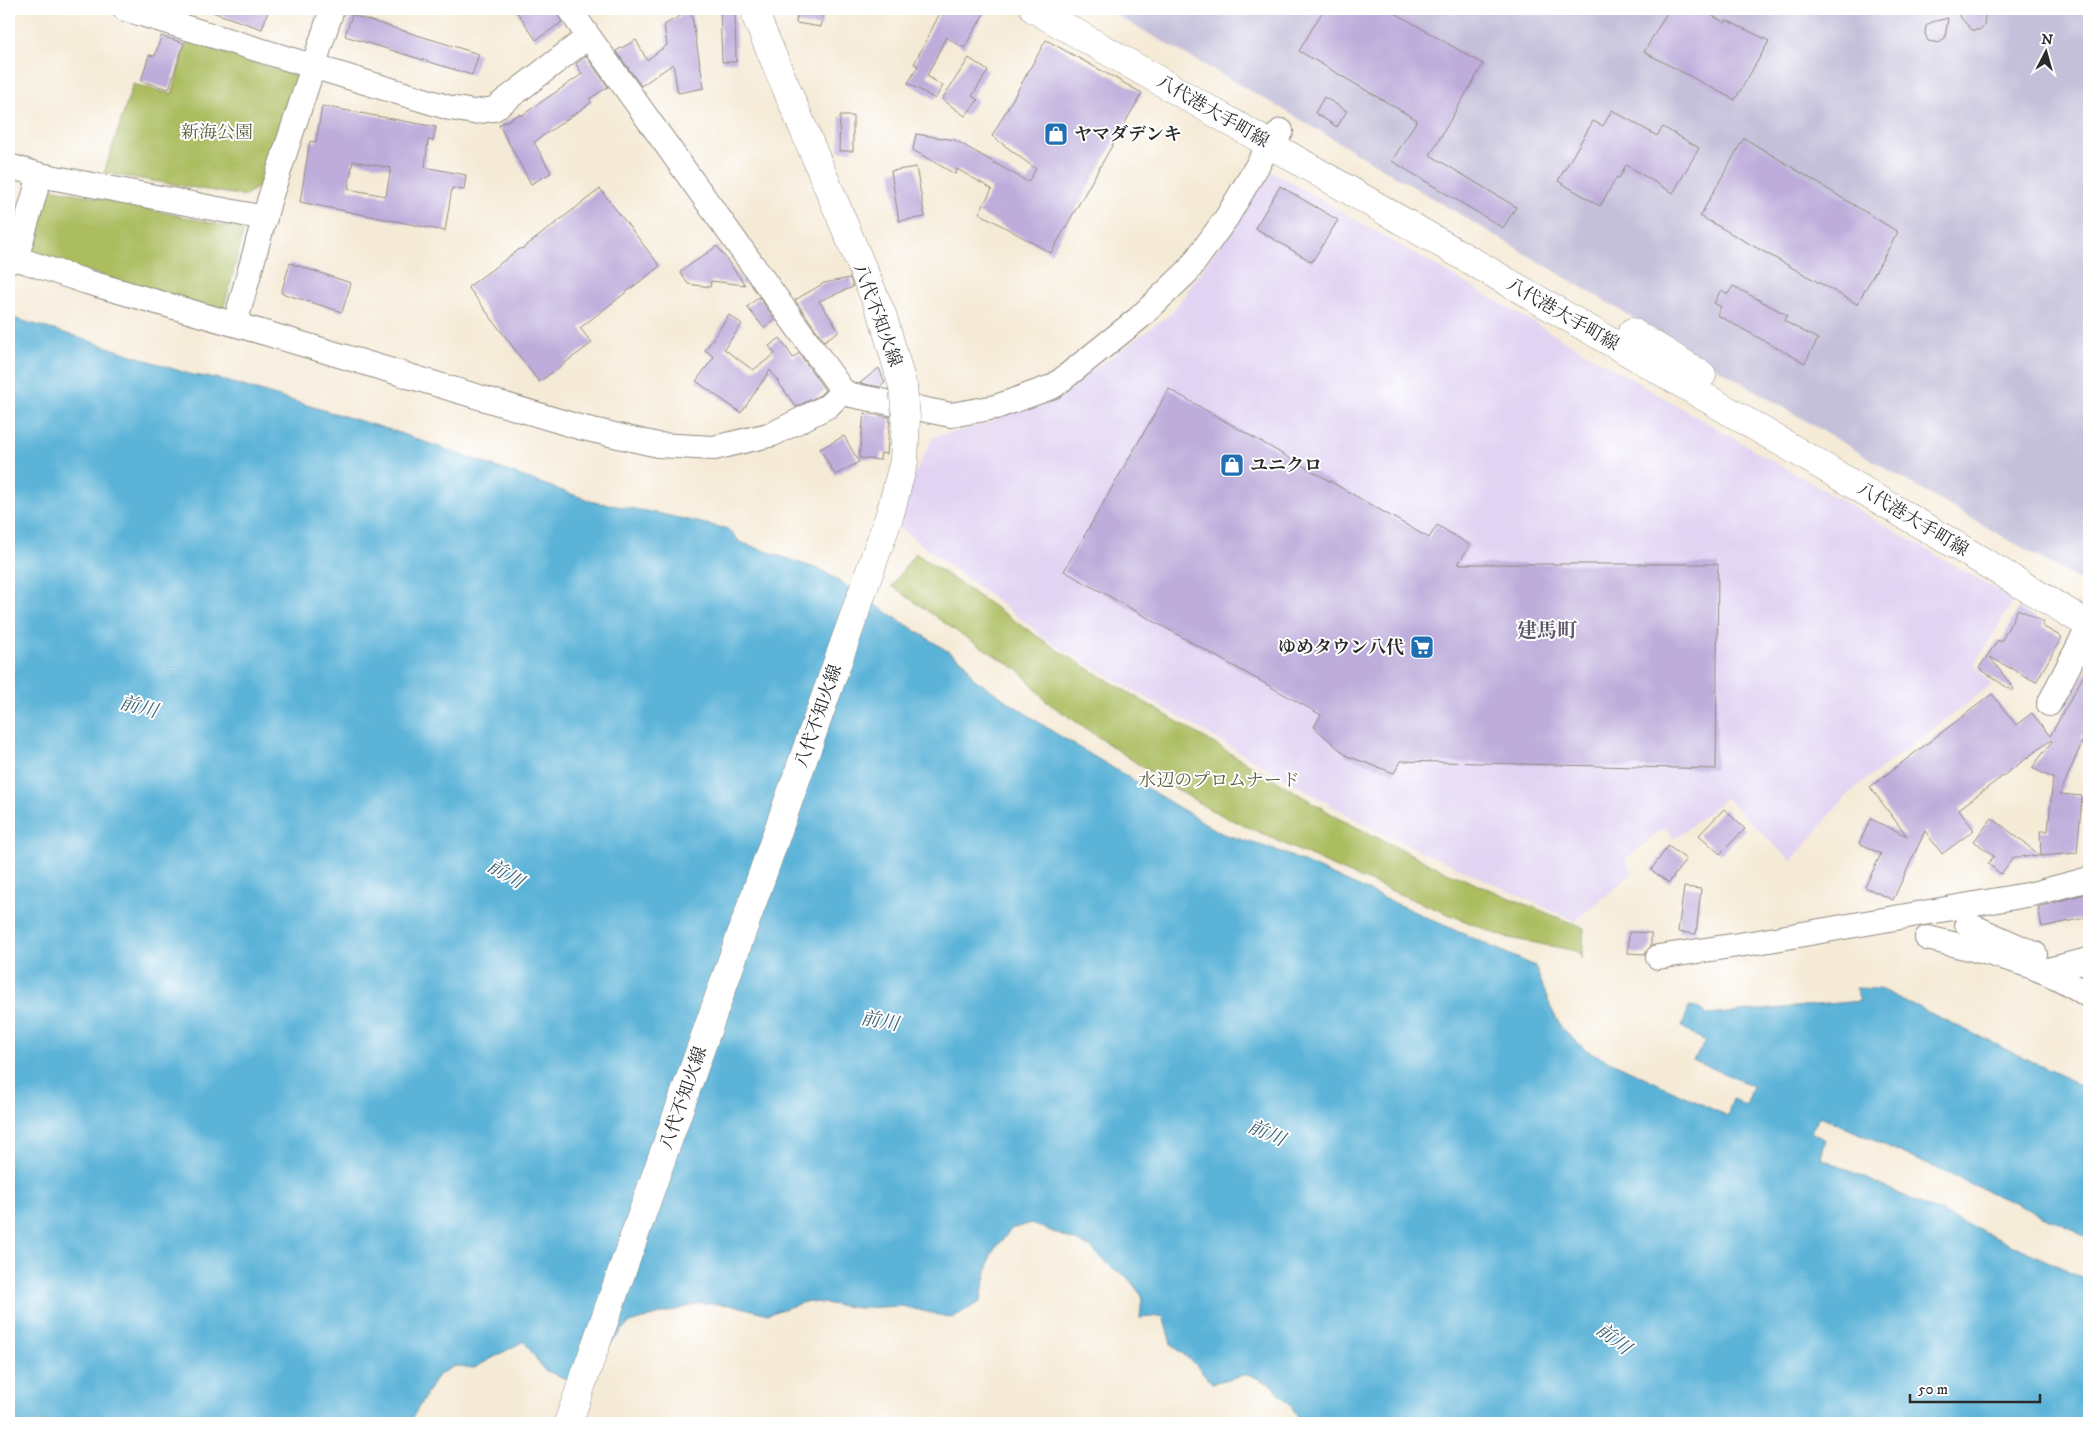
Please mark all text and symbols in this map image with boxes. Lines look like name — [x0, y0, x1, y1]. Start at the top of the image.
north arrow — [2020, 28, 2070, 78]
text: N — [2041, 31, 2054, 50]
street label: 八代港大手町線 — [1152, 71, 1273, 153]
shop icon: ヤマダデンキ — [1043, 121, 1069, 147]
park label: 新海公園 — [181, 122, 253, 144]
place label: ヤマダデンキ — [1074, 124, 1182, 146]
street label: 八代不知火線 — [848, 261, 906, 370]
street label: 八代港大手町線 — [1502, 274, 1623, 356]
shop icon: ユニクロ — [1219, 452, 1245, 478]
place label: ユニクロ — [1250, 455, 1322, 477]
street label: 八代港大手町線 — [1853, 478, 1972, 562]
district label: 建馬町 — [1517, 619, 1578, 644]
supermarket icon: ゆめタウン八代 — [1409, 634, 1435, 660]
place label: ゆめタウン八代 — [1278, 637, 1404, 659]
street label: 八代不知火線 — [791, 662, 847, 771]
water label: 前川 — [117, 691, 162, 724]
park label: 水辺のプロムナード — [1138, 770, 1300, 792]
water label: 前川 — [483, 855, 529, 895]
water label: 前川 — [859, 1007, 902, 1036]
street label: 八代不知火線 — [656, 1044, 712, 1153]
water label: 前川 — [1244, 1115, 1290, 1152]
water label: 前川 — [1591, 1318, 1637, 1361]
scale bar — [1910, 1372, 2040, 1404]
text: 50 m — [1918, 1380, 1948, 1399]

